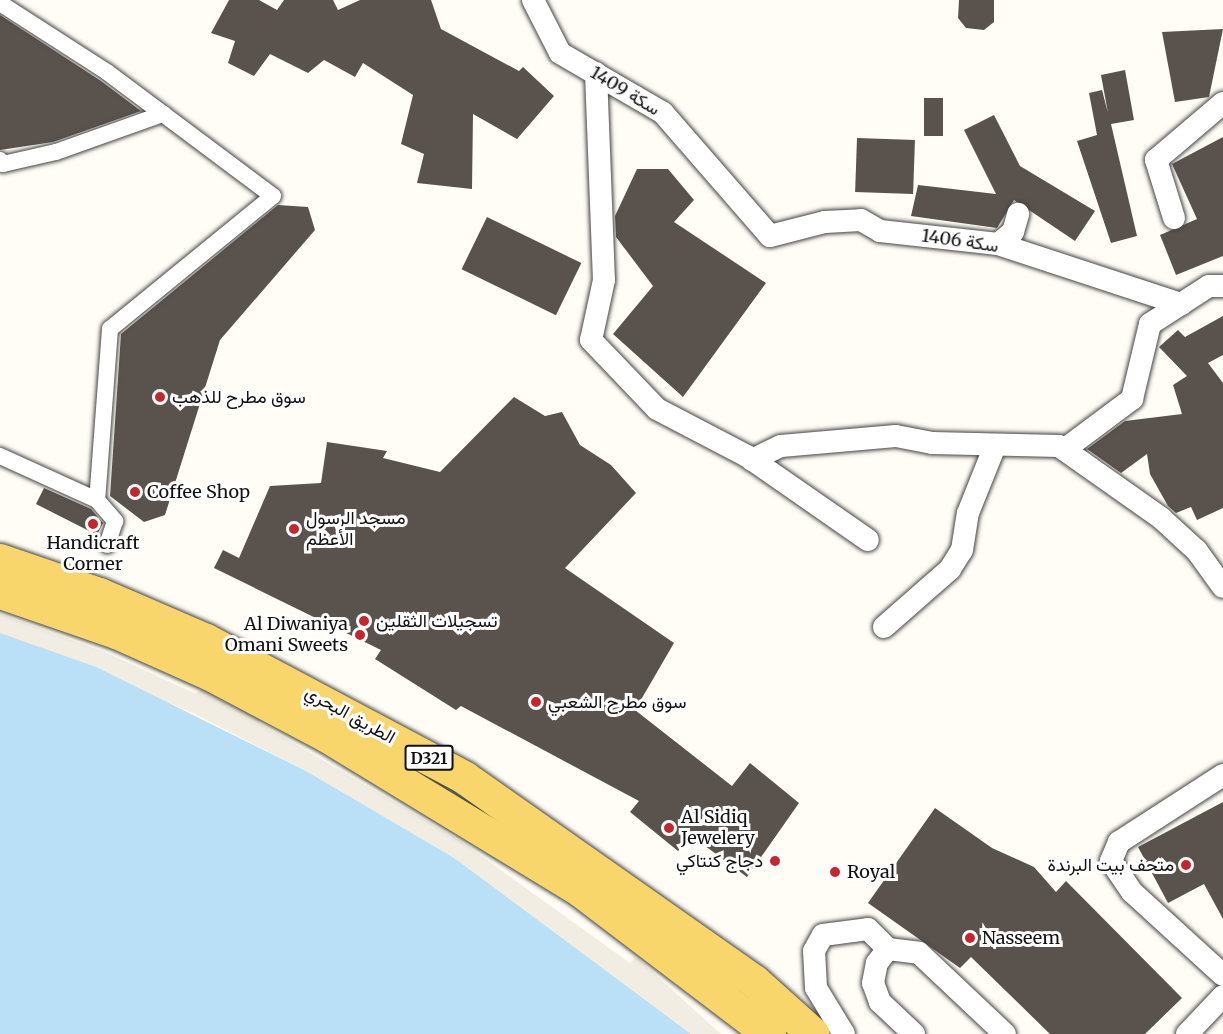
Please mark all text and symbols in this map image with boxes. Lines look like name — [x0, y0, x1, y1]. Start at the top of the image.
street label: 1409 سكة — [586, 62, 664, 120]
street label: 1406 سكة — [920, 225, 1000, 257]
place label: سوق مطرح للذهب — [172, 386, 306, 408]
marker: سوق مطرح للذهب — [153, 390, 167, 404]
place label: Coffee Shop — [147, 481, 250, 503]
marker: Coffee Shop — [128, 485, 142, 499]
place label: مسجد الرسول الأعظم — [306, 508, 406, 550]
marker: Handicraft Corner — [86, 517, 100, 531]
marker: مسجد الرسول الأعظم — [287, 522, 301, 536]
place label: Handicraft Corner — [46, 533, 140, 576]
place label: تسجيلات الثقلين — [376, 610, 497, 632]
place label: Al Diwaniya Omani Sweets — [225, 614, 348, 656]
marker: تسجيلات الثقلين — [357, 614, 371, 628]
marker: Al Diwaniya Omani Sweets — [353, 628, 367, 642]
street label: الطريق البحري — [301, 681, 399, 749]
place label: سوق مطرح الشعبي — [548, 691, 686, 713]
marker: سوق مطرح الشعبي — [529, 695, 543, 709]
road number: D321 — [404, 745, 454, 771]
place label: Al Sidiq Jewelery — [681, 807, 755, 850]
marker: Al Sidiq Jewelery — [662, 821, 676, 835]
place label: دجاج كنتاكي — [676, 850, 763, 872]
marker: دجاج كنتاكي — [768, 854, 782, 868]
place label: متحف بيت البرندة — [1047, 854, 1174, 876]
marker: متحف بيت البرندة — [1179, 858, 1193, 872]
place label: Royal — [847, 861, 895, 883]
marker: Royal — [828, 865, 842, 879]
place label: Nasseem — [982, 927, 1060, 949]
marker: Nasseem — [963, 931, 977, 945]

